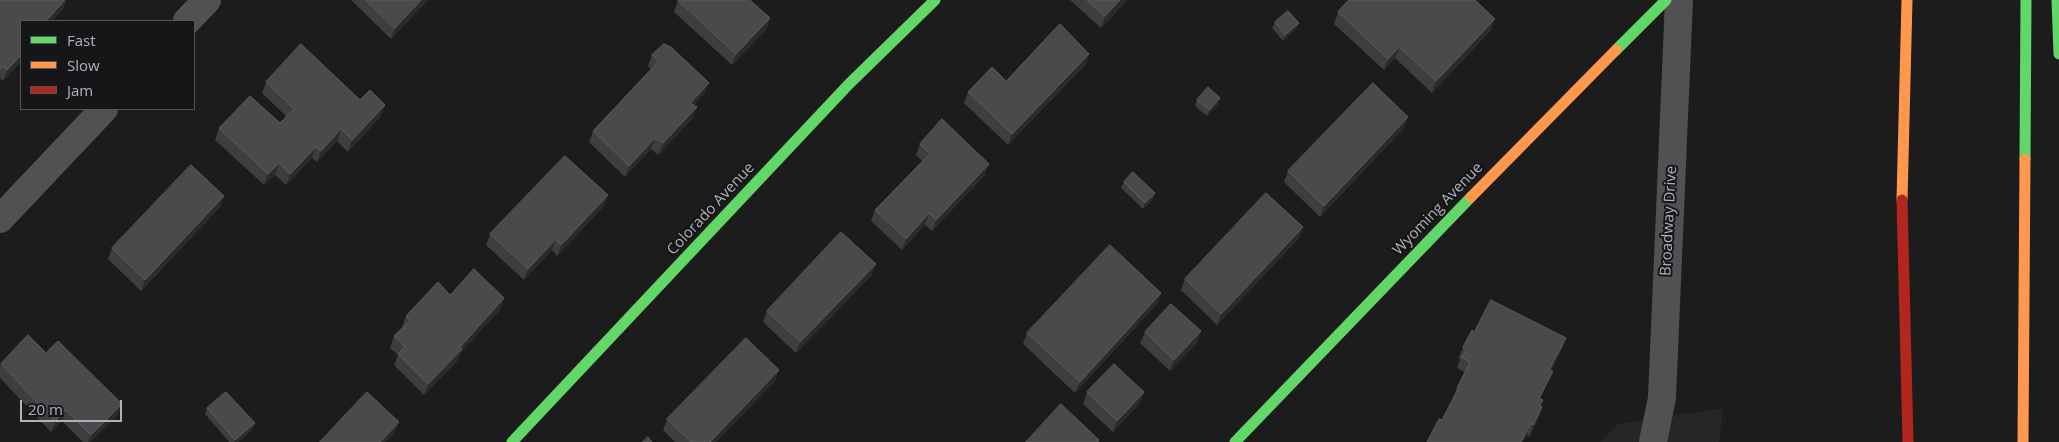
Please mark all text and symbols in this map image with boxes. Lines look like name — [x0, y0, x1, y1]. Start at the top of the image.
legend — [20, 20, 195, 110]
text: Fast — [67, 30, 96, 50]
text: Slow — [67, 55, 100, 75]
text: Jam — [67, 80, 93, 100]
street label: Colorado Avenue — [663, 159, 759, 259]
street label: Wyoming Avenue — [1389, 159, 1487, 259]
street label: Broadway Drive — [1657, 165, 1681, 277]
scale bar — [22, 390, 125, 422]
text: 20 m — [28, 399, 63, 419]

